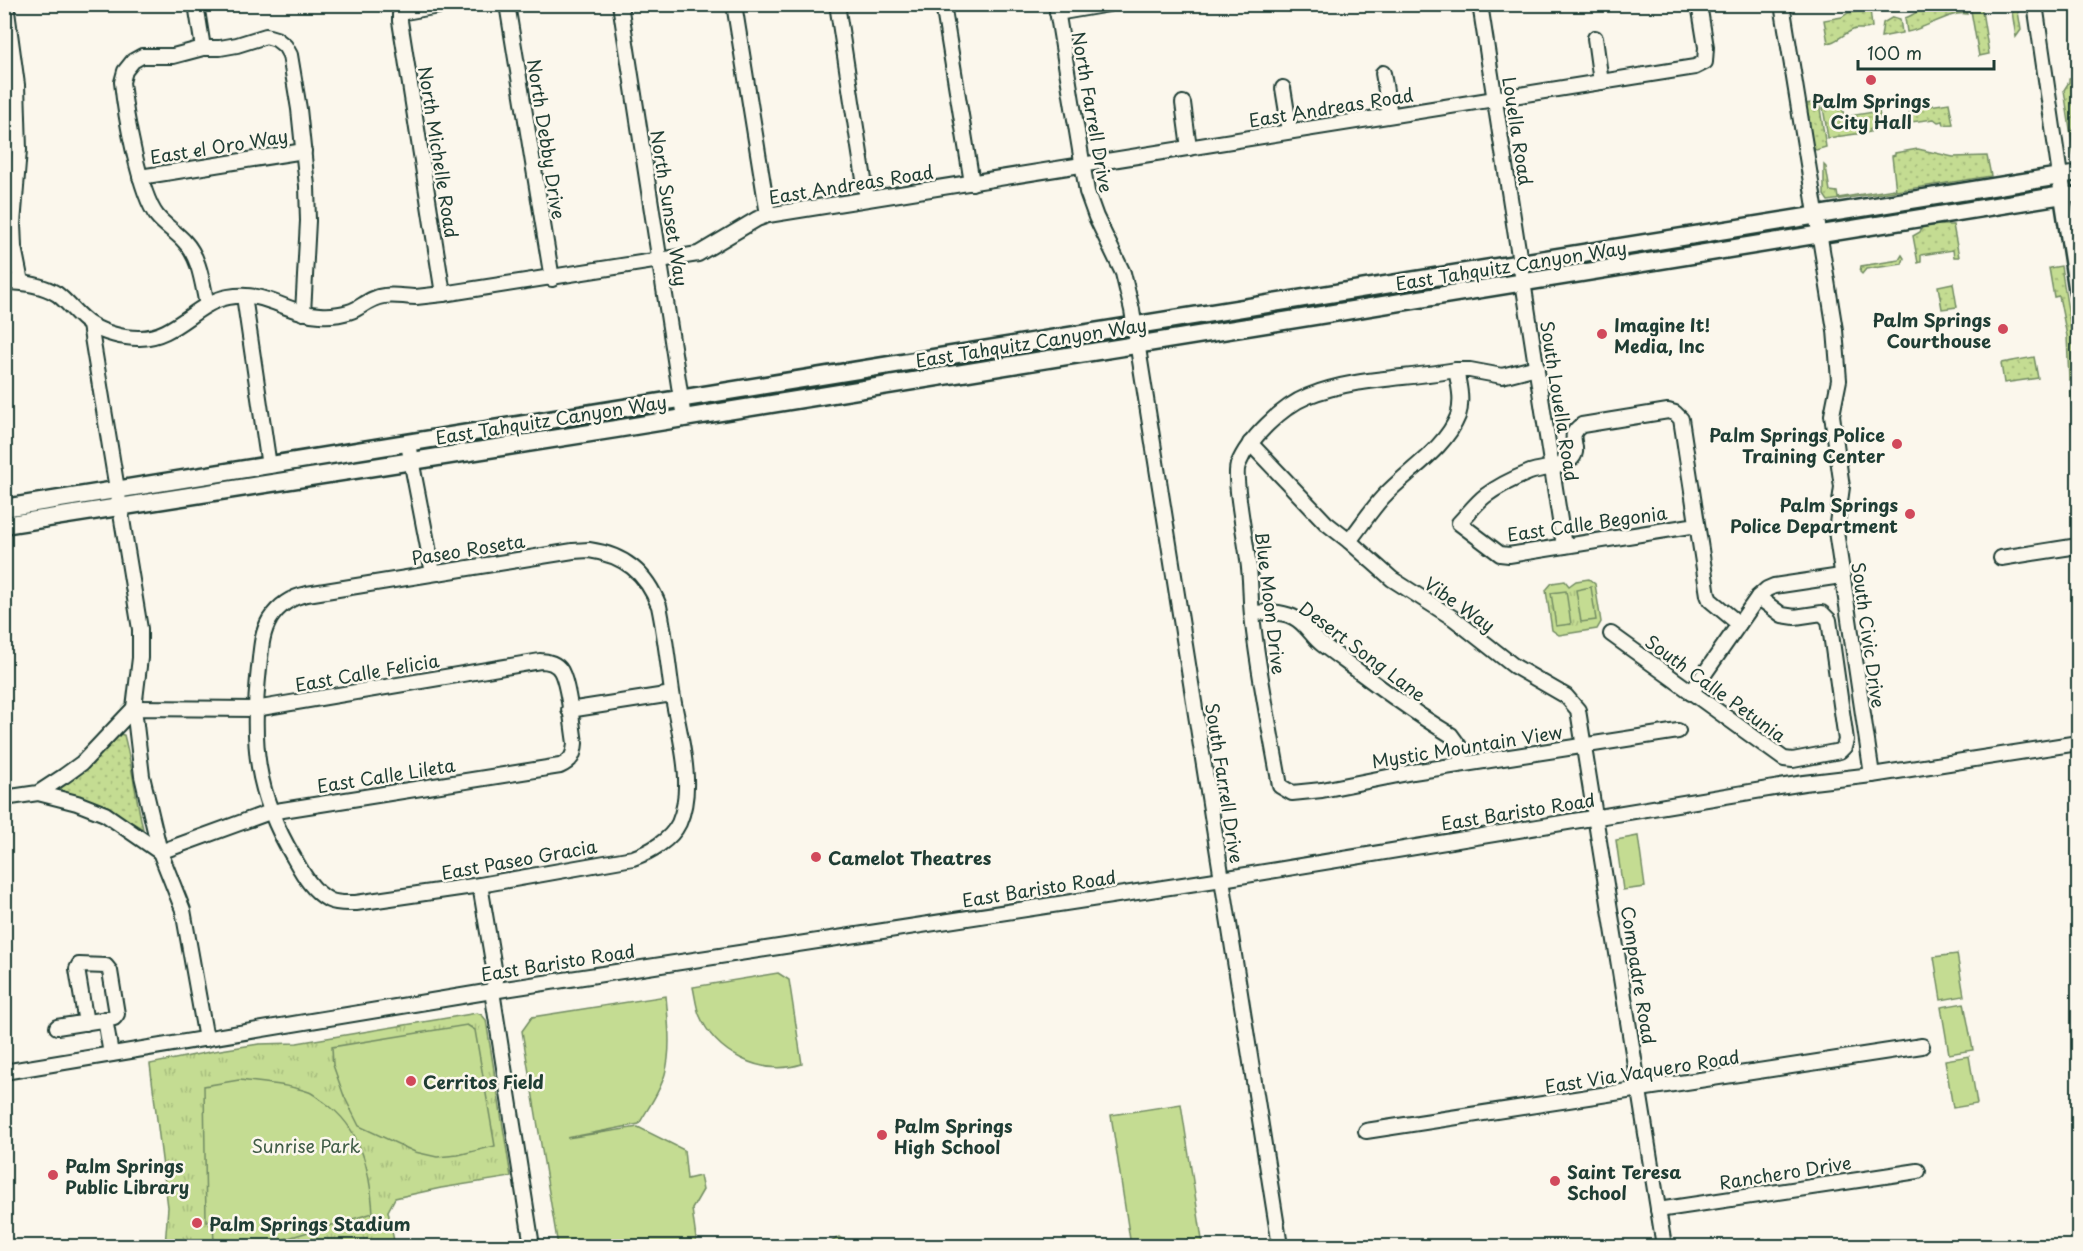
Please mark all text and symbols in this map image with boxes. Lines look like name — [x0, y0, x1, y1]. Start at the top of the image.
street label: North Farrell Drive — [1066, 29, 1120, 195]
scale bar — [1858, 33, 1994, 71]
text: 100 m — [1867, 39, 1922, 66]
street label: North Debby Drive — [521, 57, 573, 221]
street label: North Michelle Road — [412, 64, 466, 240]
marker: Palm Springs City Hall — [1864, 73, 1878, 87]
street label: Louella Road — [1496, 75, 1540, 187]
street label: East Andreas Road — [1247, 81, 1415, 133]
place label: Palm Springs City Hall — [1812, 87, 1931, 135]
street label: East el Oro Way — [148, 122, 290, 170]
street label: North Sunset Way — [644, 128, 696, 288]
street label: East Andreas Road — [767, 158, 935, 210]
street label: East Tahquitz Canyon Way — [1393, 233, 1629, 297]
place label: Palm Springs Courthouse — [1873, 306, 1991, 354]
street label: East Tahquitz Canyon Way — [913, 310, 1149, 374]
place label: Imagine It! Media, Inc — [1614, 311, 1710, 359]
street label: South Louella Road — [1534, 319, 1586, 483]
marker: Palm Springs Courthouse — [1996, 322, 2010, 336]
marker: Imagine It! Media, Inc — [1595, 327, 1609, 341]
street label: East Tahquitz Canyon Way — [433, 387, 669, 451]
place label: Palm Springs Police Training Center — [1709, 421, 1886, 469]
marker: Palm Springs Police Training Center — [1890, 437, 1904, 451]
place label: Palm Springs Police Department — [1730, 491, 1898, 539]
street label: East Calle Begonia — [1505, 498, 1669, 548]
marker: Palm Springs Police Department — [1903, 507, 1917, 521]
street label: Paseo Roseta — [409, 527, 527, 571]
street label: Blue Moon Drive — [1249, 530, 1293, 676]
street label: South Civic Drive — [1845, 560, 1893, 710]
street label: Vibe Way — [1419, 570, 1501, 638]
street label: Desert Song Lane — [1294, 594, 1432, 708]
street label: South Calle Petunia — [1640, 628, 1792, 748]
street label: East Calle Felicia — [293, 646, 441, 698]
street label: South Farrell Drive — [1199, 701, 1251, 865]
street label: Mystic Mountain View — [1370, 718, 1564, 774]
street label: East Calle Lileta — [315, 751, 458, 799]
street label: East Baristo Road — [1439, 786, 1597, 836]
street label: East Paseo Gracia — [439, 832, 599, 886]
place label: Camelot Theatres — [828, 844, 992, 871]
marker: Camelot Theatres — [809, 850, 823, 864]
street label: East Baristo Road — [960, 863, 1118, 913]
street label: Compadre Road — [1615, 904, 1663, 1046]
street label: East Baristo Road — [479, 937, 637, 987]
street label: East Via Vaquero Road — [1543, 1042, 1741, 1100]
place label: Cerritos Field — [423, 1068, 544, 1095]
marker: Cerritos Field — [404, 1074, 418, 1088]
place label: Palm Springs High School — [894, 1112, 1013, 1160]
marker: Palm Springs High School — [875, 1128, 889, 1142]
park label: Sunrise Park — [251, 1132, 361, 1159]
street label: Ranchero Drive — [1717, 1148, 1853, 1196]
place label: Palm Springs Public Library — [65, 1152, 189, 1200]
place label: Saint Teresa School — [1567, 1158, 1681, 1206]
marker: Palm Springs Public Library — [46, 1168, 60, 1182]
marker: Saint Teresa School — [1548, 1174, 1562, 1188]
place label: Palm Springs Stadium — [209, 1210, 411, 1237]
marker: Palm Springs Stadium — [190, 1216, 204, 1230]

